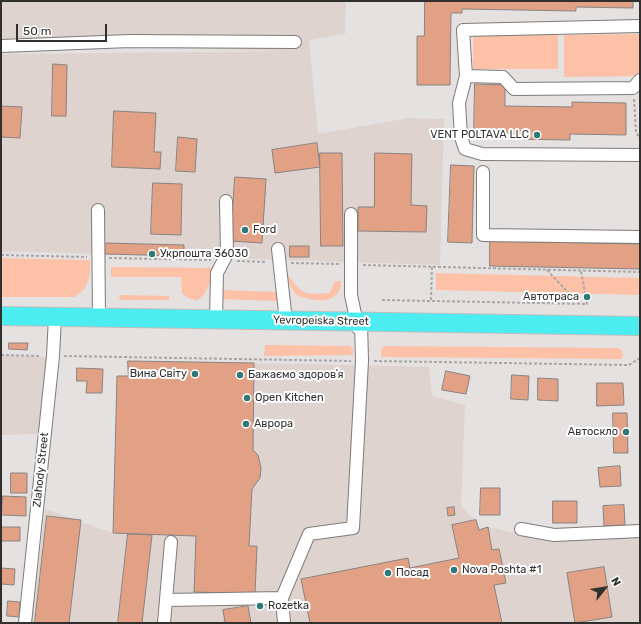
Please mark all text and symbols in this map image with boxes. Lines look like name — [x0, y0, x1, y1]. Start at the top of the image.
scale bar — [18, 16, 109, 42]
text: 50 m — [23, 24, 51, 38]
place label: VENT POLTAVA LLC — [430, 128, 529, 142]
marker: VENT POLTAVA LLC — [532, 130, 542, 140]
place label: Ford — [253, 223, 276, 237]
marker: Ford — [240, 225, 250, 235]
place label: Укрпошта 36030 — [160, 247, 248, 261]
marker: Укрпошта 36030 — [147, 249, 157, 259]
place label: Автотраса — [523, 290, 579, 304]
marker: Автотраса — [582, 292, 592, 302]
street label: Yevropeiska Street — [273, 314, 369, 328]
place label: Вина Світу — [130, 367, 187, 381]
place label: Бажаємо здоровʼя — [248, 368, 344, 382]
marker: Вина Світу — [190, 369, 200, 379]
marker: Бажаємо здоровʼя — [235, 370, 245, 380]
place label: Open Kitchen — [255, 391, 324, 405]
marker: Open Kitchen — [242, 393, 252, 403]
place label: Аврора — [254, 417, 293, 431]
marker: Аврора — [241, 419, 251, 429]
place label: Автоскло — [568, 425, 618, 439]
marker: Автоскло — [621, 427, 631, 437]
street label: Zlahody Street — [30, 432, 52, 508]
place label: Nova Poshta #1 — [462, 563, 541, 577]
marker: Nova Poshta #1 — [449, 565, 459, 575]
place label: Посад — [396, 566, 429, 580]
marker: Посад — [383, 568, 393, 578]
north arrow — [585, 568, 625, 608]
text: N — [608, 575, 623, 588]
place label: Rozetka — [268, 599, 309, 613]
marker: Rozetka — [255, 601, 265, 611]

